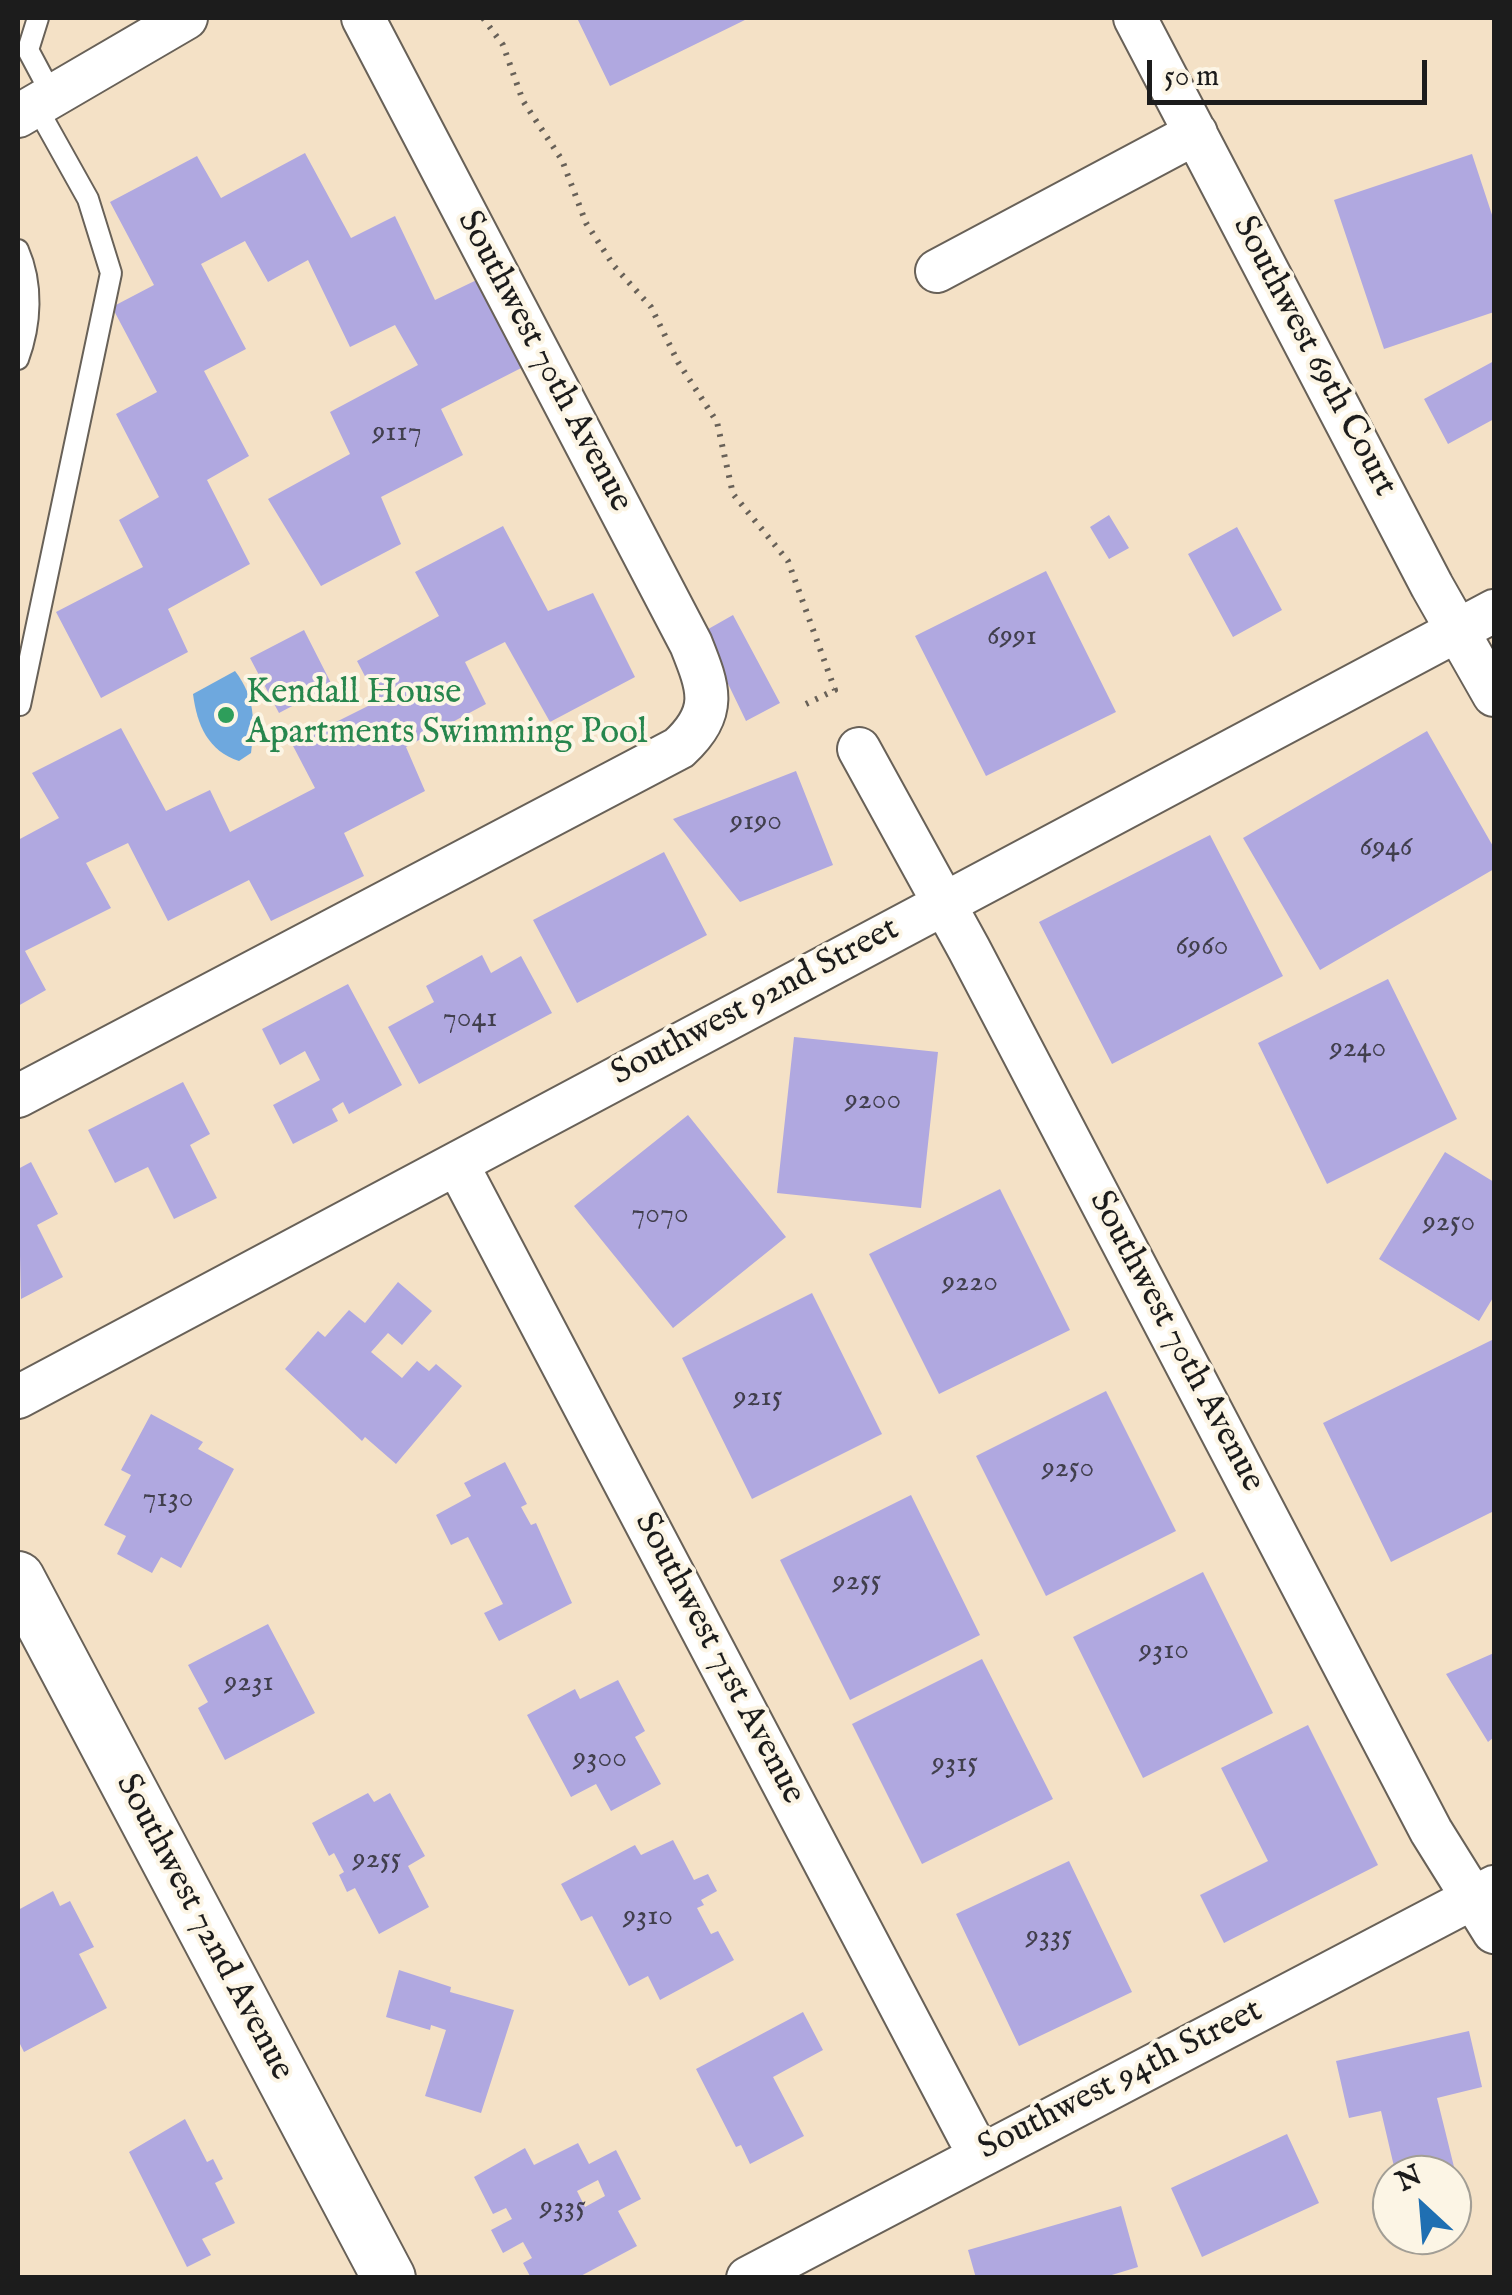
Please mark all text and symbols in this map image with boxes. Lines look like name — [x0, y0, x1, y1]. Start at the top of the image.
scale bar — [1152, 40, 1432, 102]
text: 50 m — [1164, 58, 1219, 96]
street label: Southwest 70th Avenue — [446, 204, 640, 520]
street label: Southwest 69th Court — [1221, 210, 1405, 504]
house number: 9117 — [372, 416, 422, 452]
house number: 6991 — [987, 620, 1037, 656]
place label: Kendall House Apartments Swimming Pool — [246, 674, 647, 756]
marker: Kendall House Apartments Swimming Pool — [215, 704, 237, 726]
house number: 9190 — [730, 805, 782, 841]
house number: 6946 — [1360, 831, 1412, 867]
street label: Southwest 92nd Street — [605, 909, 907, 1097]
house number: 6960 — [1175, 930, 1229, 966]
house number: 7041 — [443, 1002, 497, 1038]
house number: 9240 — [1330, 1032, 1386, 1068]
house number: 9200 — [845, 1084, 901, 1120]
street label: Southwest 70th Avenue — [1078, 1184, 1272, 1500]
house number: 7070 — [631, 1198, 689, 1234]
house number: 9250 — [1423, 1206, 1475, 1242]
house number: 9220 — [942, 1266, 998, 1302]
house number: 9215 — [733, 1381, 783, 1417]
house number: 9250 — [1042, 1452, 1094, 1488]
house number: 7130 — [142, 1482, 194, 1518]
street label: Southwest 71st Avenue — [623, 1506, 813, 1812]
house number: 9255 — [833, 1565, 881, 1601]
house number: 9310 — [1139, 1634, 1189, 1670]
house number: 9231 — [224, 1666, 274, 1702]
house number: 9300 — [573, 1742, 627, 1778]
house number: 9315 — [932, 1747, 978, 1783]
street label: Southwest 72nd Avenue — [105, 1768, 301, 2088]
house number: 9255 — [353, 1843, 401, 1879]
house number: 9310 — [623, 1900, 673, 1936]
house number: 9335 — [1026, 1920, 1072, 1956]
street label: Southwest 94th Street — [972, 1991, 1270, 2171]
north arrow — [1372, 2155, 1472, 2255]
text: N — [1391, 2158, 1428, 2200]
house number: 9335 — [540, 2191, 586, 2227]

